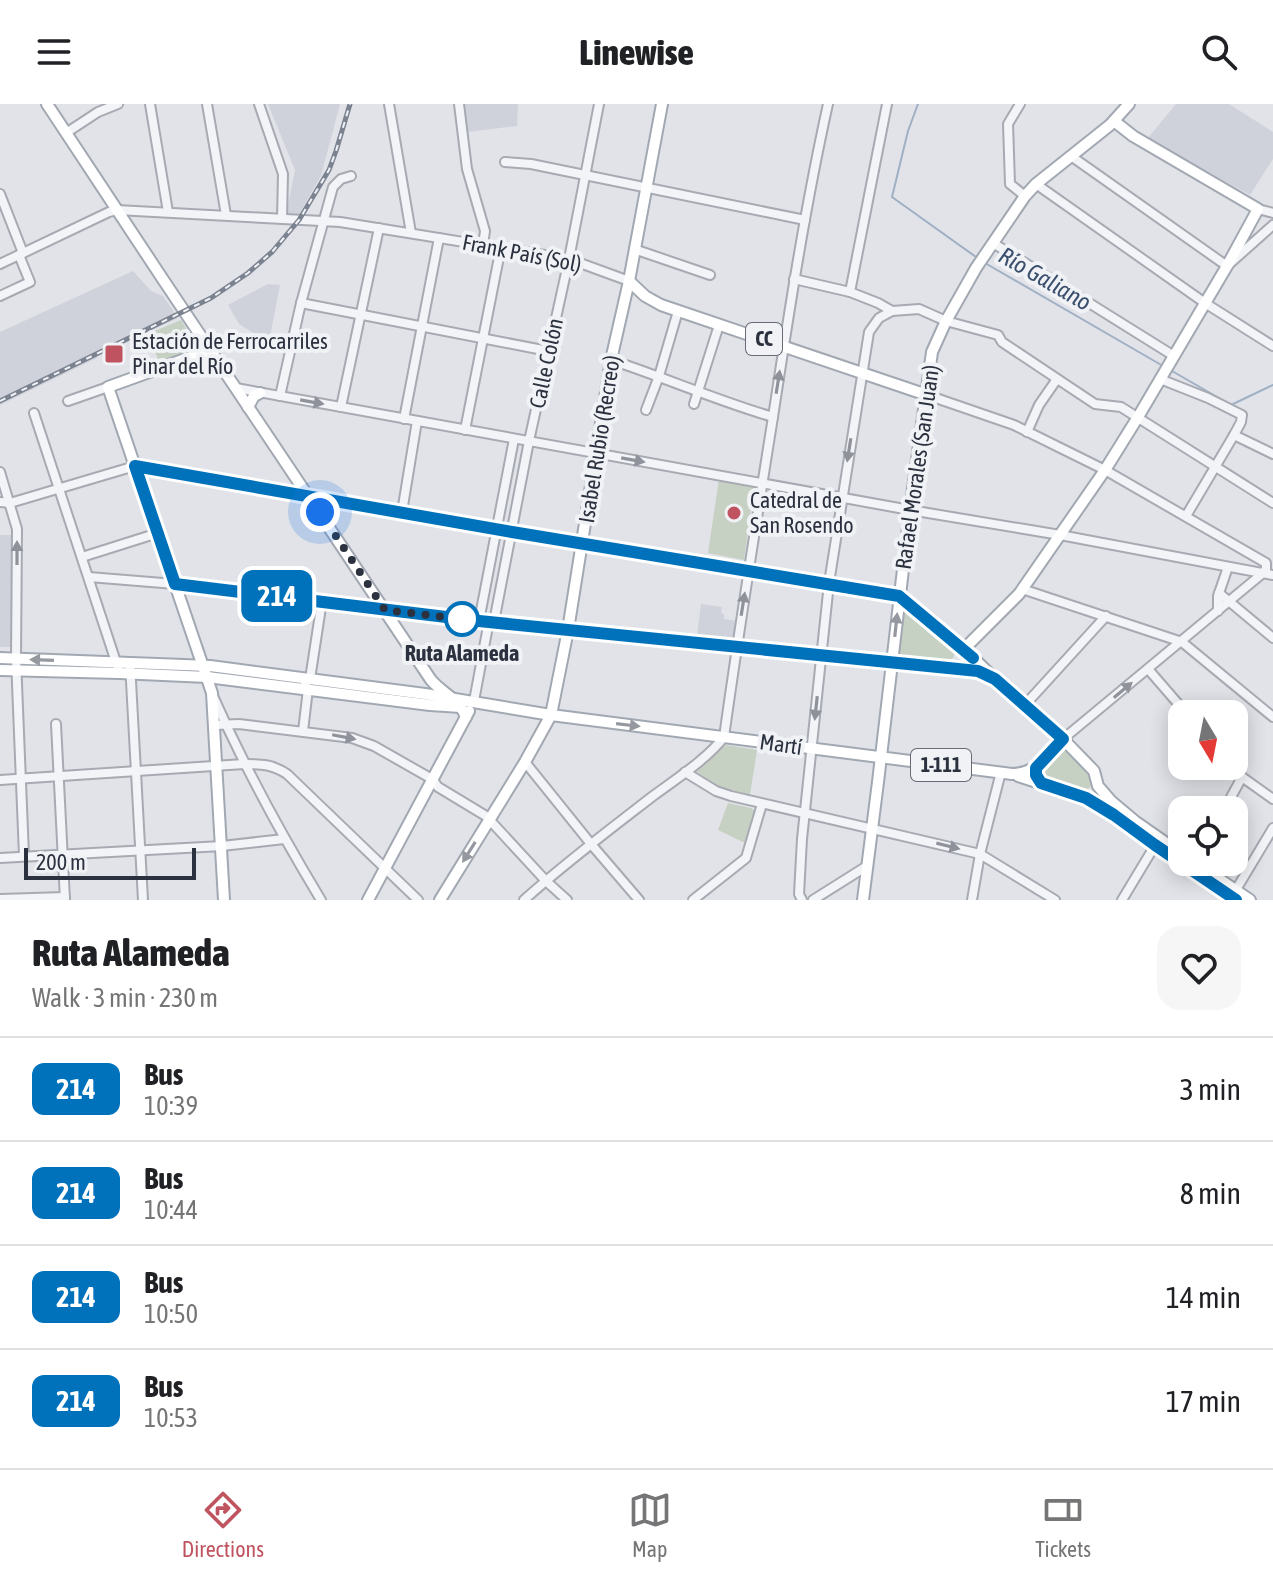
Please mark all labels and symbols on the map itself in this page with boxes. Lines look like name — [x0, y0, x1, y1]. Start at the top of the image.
street label: Frank País (Sol) — [460, 229, 584, 277]
water label: Río Galiano — [994, 241, 1096, 316]
street label: Calle Colón — [524, 316, 568, 410]
road number: CC — [746, 323, 782, 355]
place label: Estación de Ferrocarriles Pinar del Río — [132, 328, 328, 379]
marker: Estación de Ferrocarriles Pinar del Río — [103, 343, 125, 365]
street label: Isabel Rubio (Recreo) — [573, 353, 625, 525]
street label: Rafael Morales (San Juan) — [890, 363, 944, 571]
one-way arrow — [772, 370, 785, 395]
one-way arrow — [300, 397, 325, 409]
one-way arrow — [842, 438, 855, 463]
one-way arrow — [621, 454, 646, 466]
place label: Catedral de San Rosendo — [750, 487, 854, 538]
your location — [300, 492, 340, 532]
marker: Catedral de San Rosendo — [725, 504, 743, 522]
one-way arrow — [11, 540, 23, 565]
line badge: 214 — [231, 570, 323, 622]
one-way arrow — [738, 591, 750, 616]
marker: Ruta Alameda — [445, 602, 479, 636]
one-way arrow — [890, 612, 903, 637]
place label: Ruta Alameda — [405, 640, 519, 666]
one-way arrow — [29, 653, 54, 666]
one-way arrow — [1113, 682, 1133, 698]
one-way arrow — [809, 696, 822, 721]
north arrow — [1168, 700, 1248, 780]
one-way arrow — [616, 718, 641, 731]
street label: Martí — [758, 728, 804, 760]
one-way arrow — [332, 731, 357, 744]
road number: 1-111 — [911, 749, 971, 781]
one-way arrow — [463, 841, 477, 863]
one-way arrow — [936, 841, 961, 853]
scale bar — [24, 844, 196, 880]

